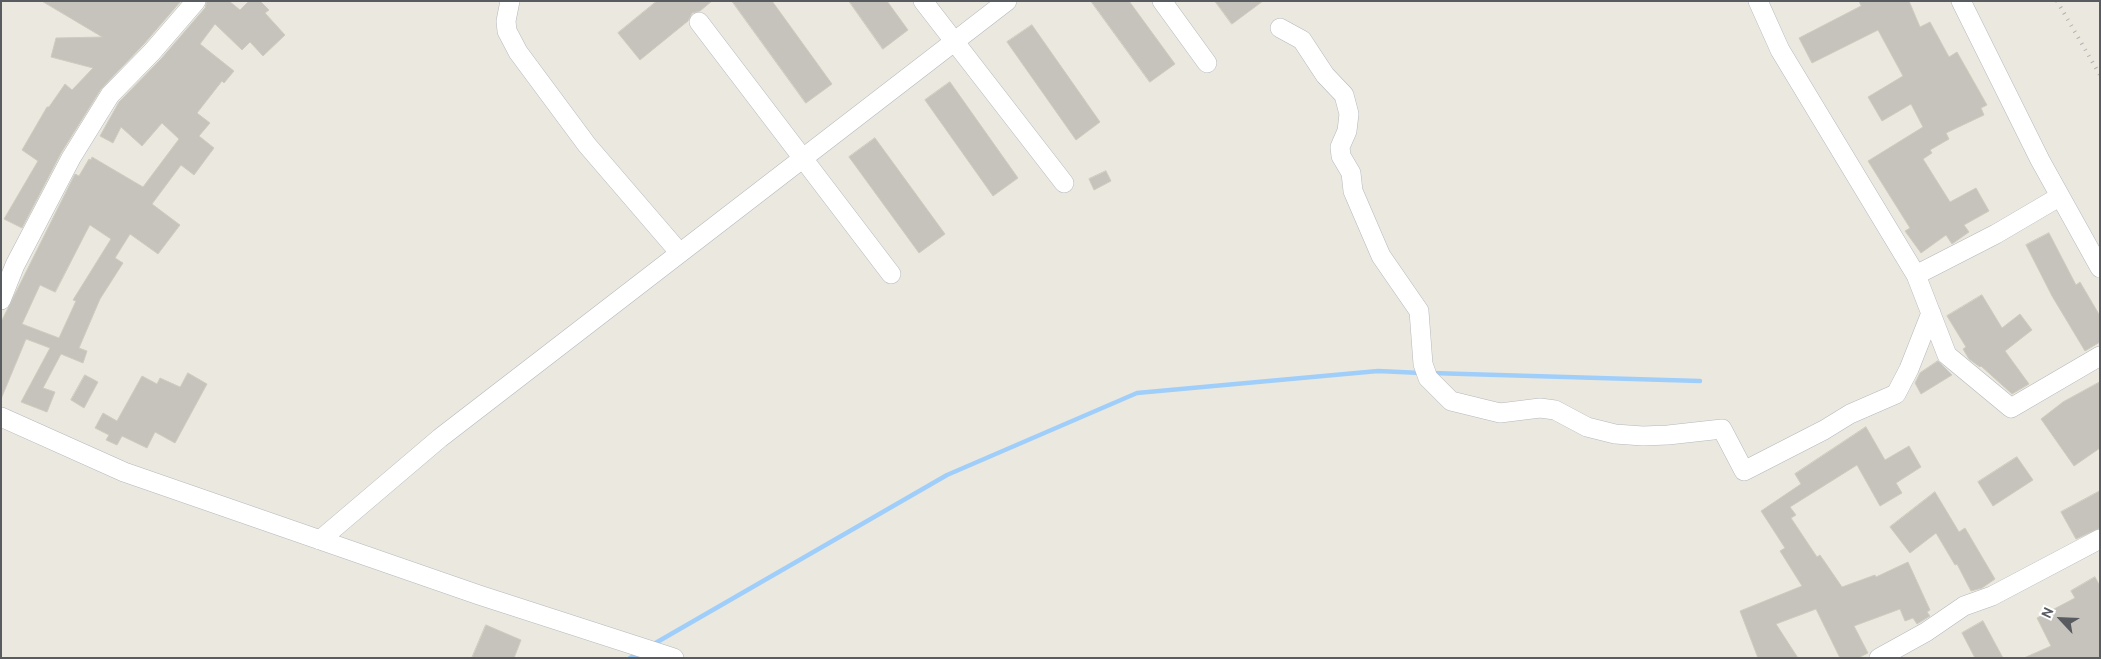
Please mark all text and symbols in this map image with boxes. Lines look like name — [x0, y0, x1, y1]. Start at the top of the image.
north arrow — [2036, 594, 2086, 644]
text: N — [2037, 604, 2058, 621]

